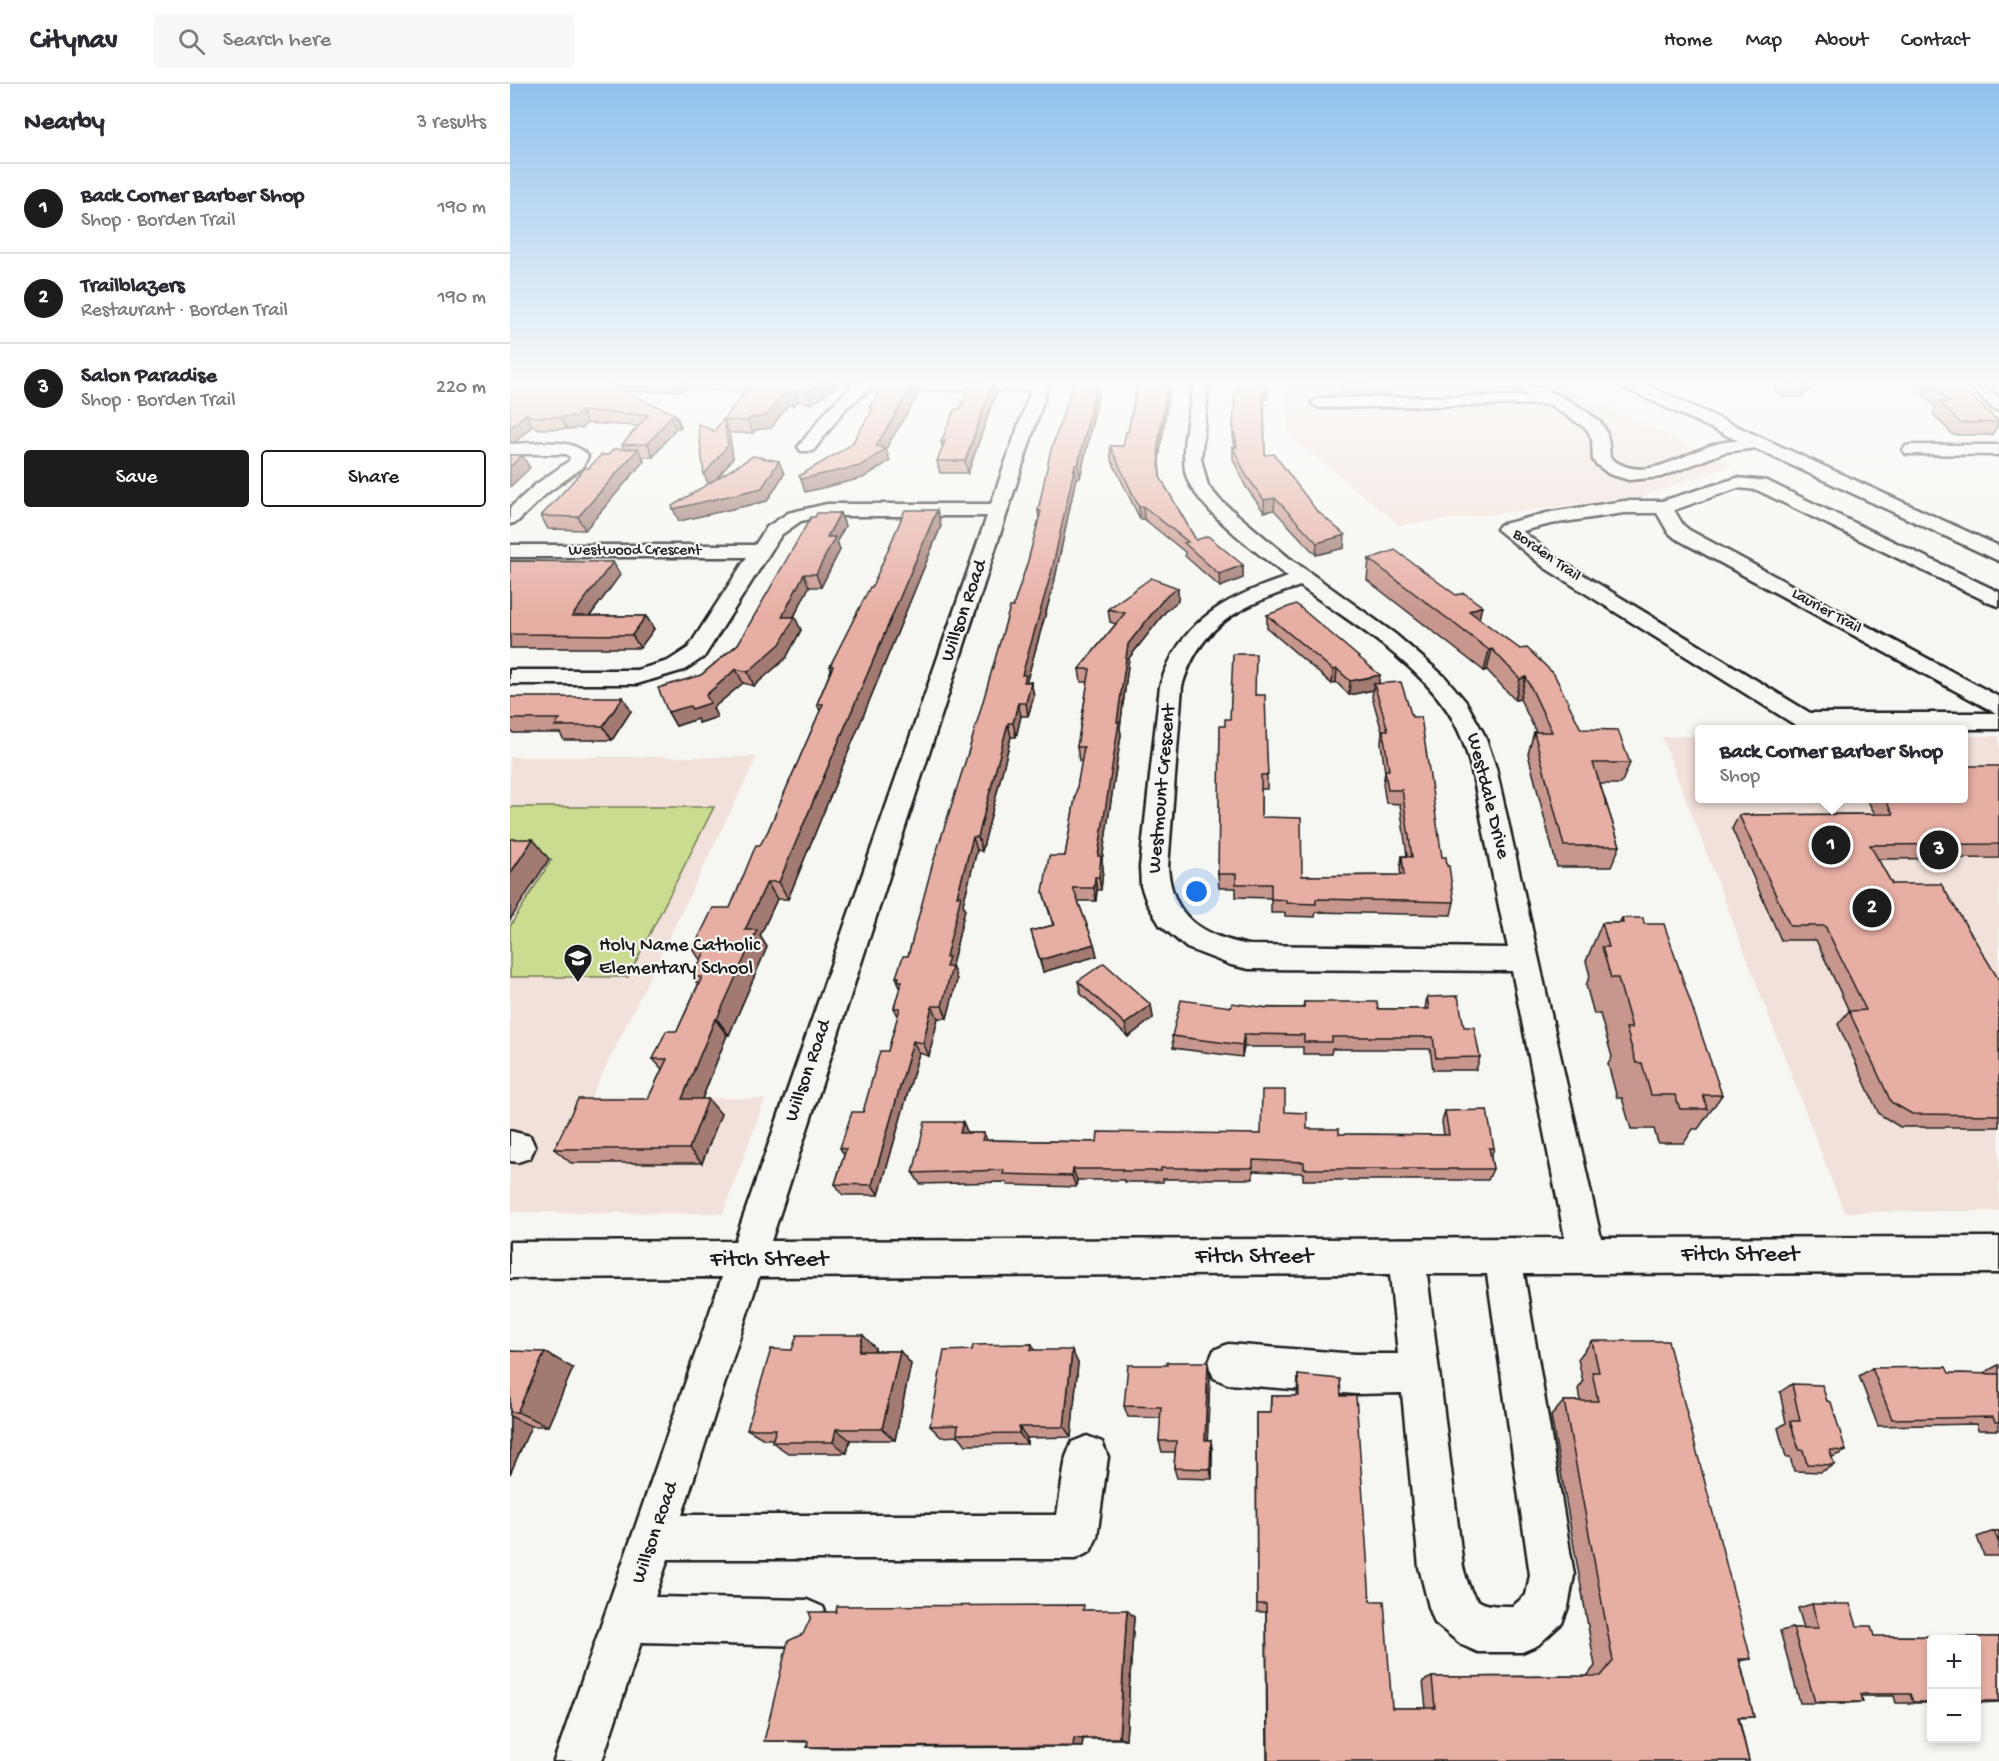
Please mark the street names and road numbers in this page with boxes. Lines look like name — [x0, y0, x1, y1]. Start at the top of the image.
street label: Borden Trail — [1507, 525, 1584, 586]
street label: Westwood Crescent — [569, 542, 703, 561]
street label: Willson Road — [937, 555, 994, 665]
street label: Laurier Trail — [1788, 585, 1864, 639]
street label: Westmount Crescent — [1144, 702, 1182, 874]
street label: Westdale Drive — [1460, 731, 1514, 862]
street label: Willson Road — [781, 1015, 838, 1125]
street label: Fitch Street — [1680, 1241, 1801, 1270]
street label: Fitch Street — [1194, 1243, 1315, 1272]
street label: Fitch Street — [709, 1246, 830, 1275]
street label: Willson Road — [628, 1477, 685, 1587]

